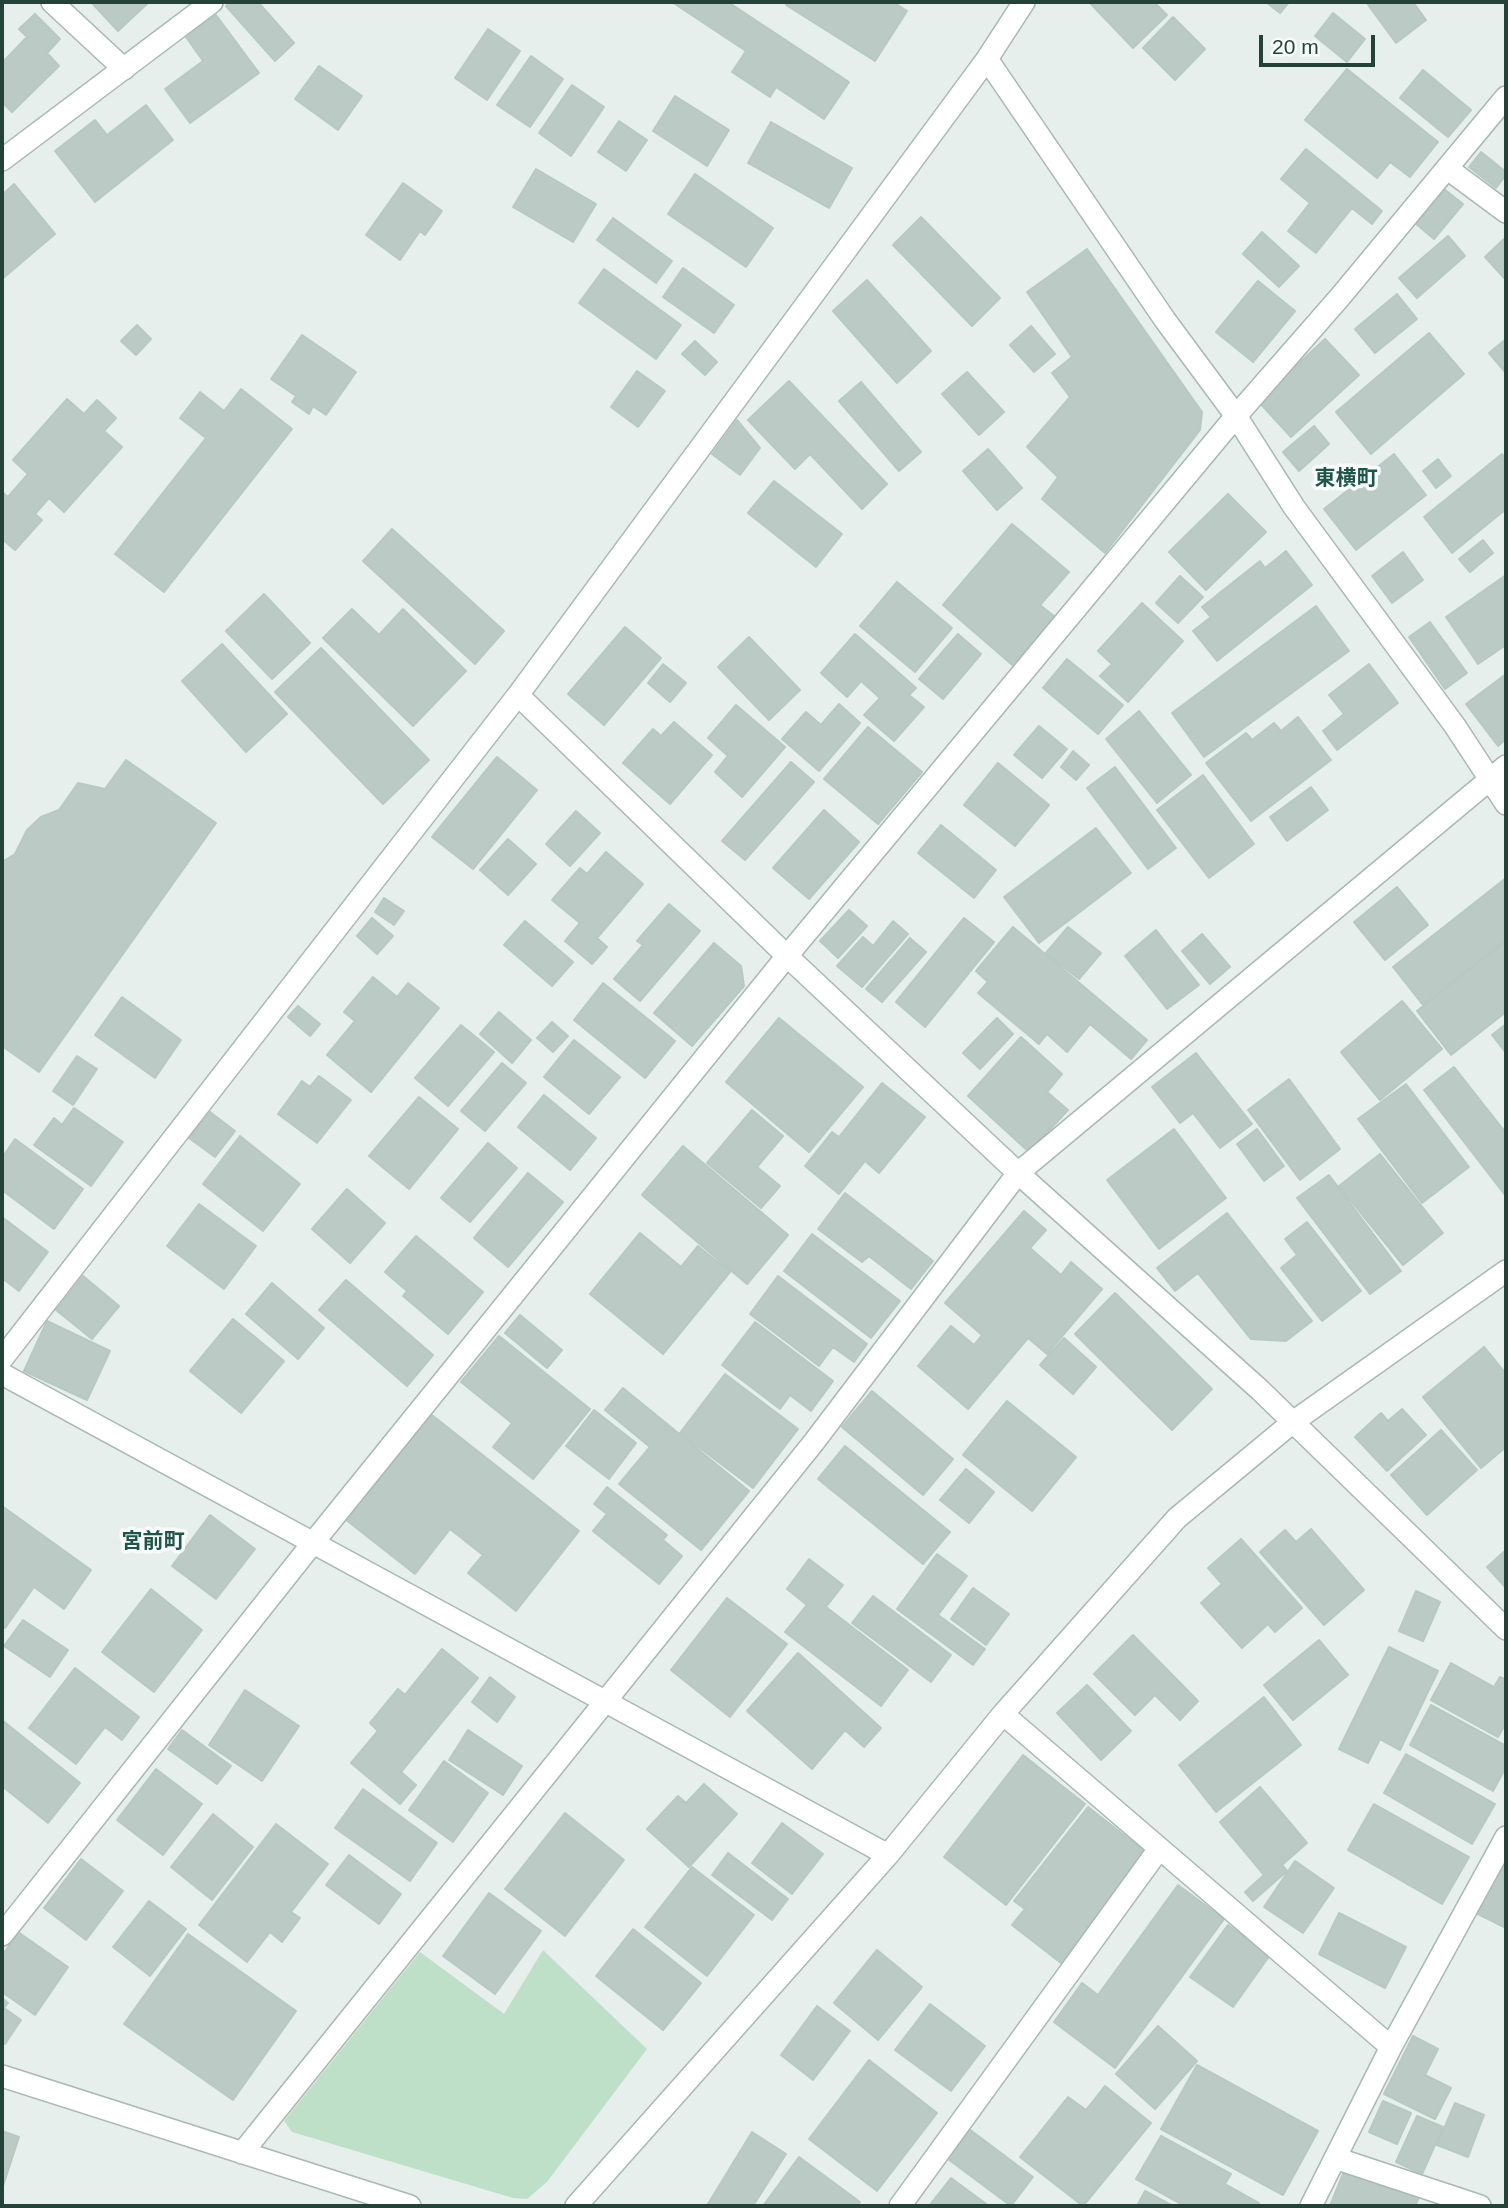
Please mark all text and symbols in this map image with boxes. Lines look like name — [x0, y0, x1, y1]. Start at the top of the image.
scale bar — [1263, 21, 1378, 65]
text: 20 m — [1272, 35, 1319, 58]
district label: 東横町 — [1315, 466, 1377, 492]
district label: 宮前町 — [122, 1529, 184, 1555]

